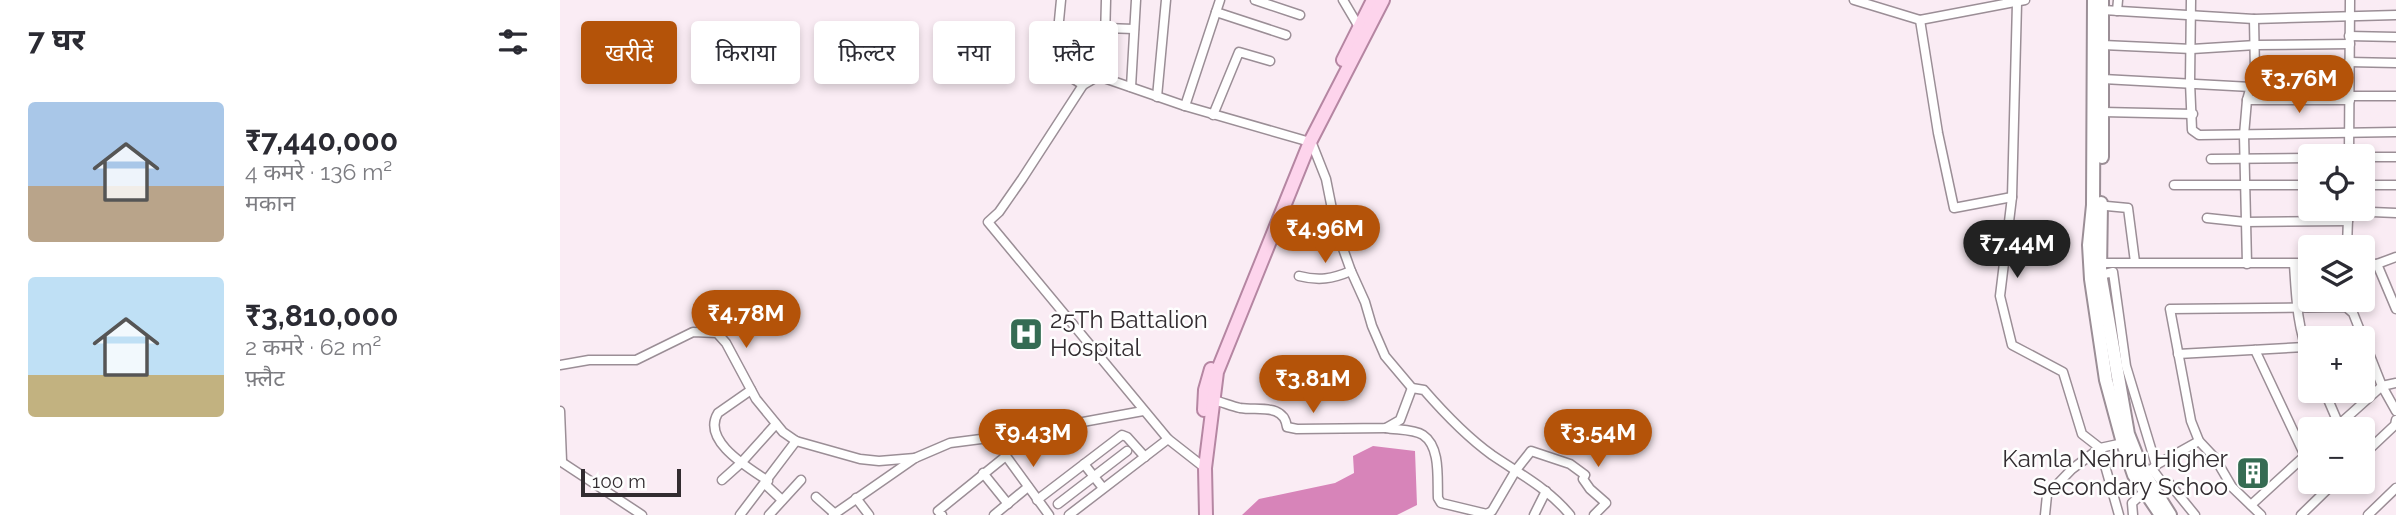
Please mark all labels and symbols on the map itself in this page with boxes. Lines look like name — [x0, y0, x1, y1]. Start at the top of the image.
pin: ₹3.76M — [2242, 55, 2356, 115]
pin: ₹4.96M — [1268, 205, 1382, 265]
pin: ₹7.44M — [1960, 220, 2074, 280]
pin: ₹4.78M — [689, 290, 803, 350]
place label: 25Th Battalion Hospital — [1050, 305, 1208, 362]
hospital icon: 25Th Battalion Hospital — [1007, 315, 1045, 353]
pin: ₹3.81M — [1256, 356, 1370, 415]
pin: ₹9.43M — [976, 410, 1090, 469]
pin: ₹3.54M — [1541, 410, 1655, 469]
place label: Kamla Nehru Higher Secondary Schoo — [2002, 444, 2229, 501]
building icon: Kamla Nehru Higher Secondary Schoo — [2234, 454, 2272, 492]
scale bar — [581, 466, 681, 498]

